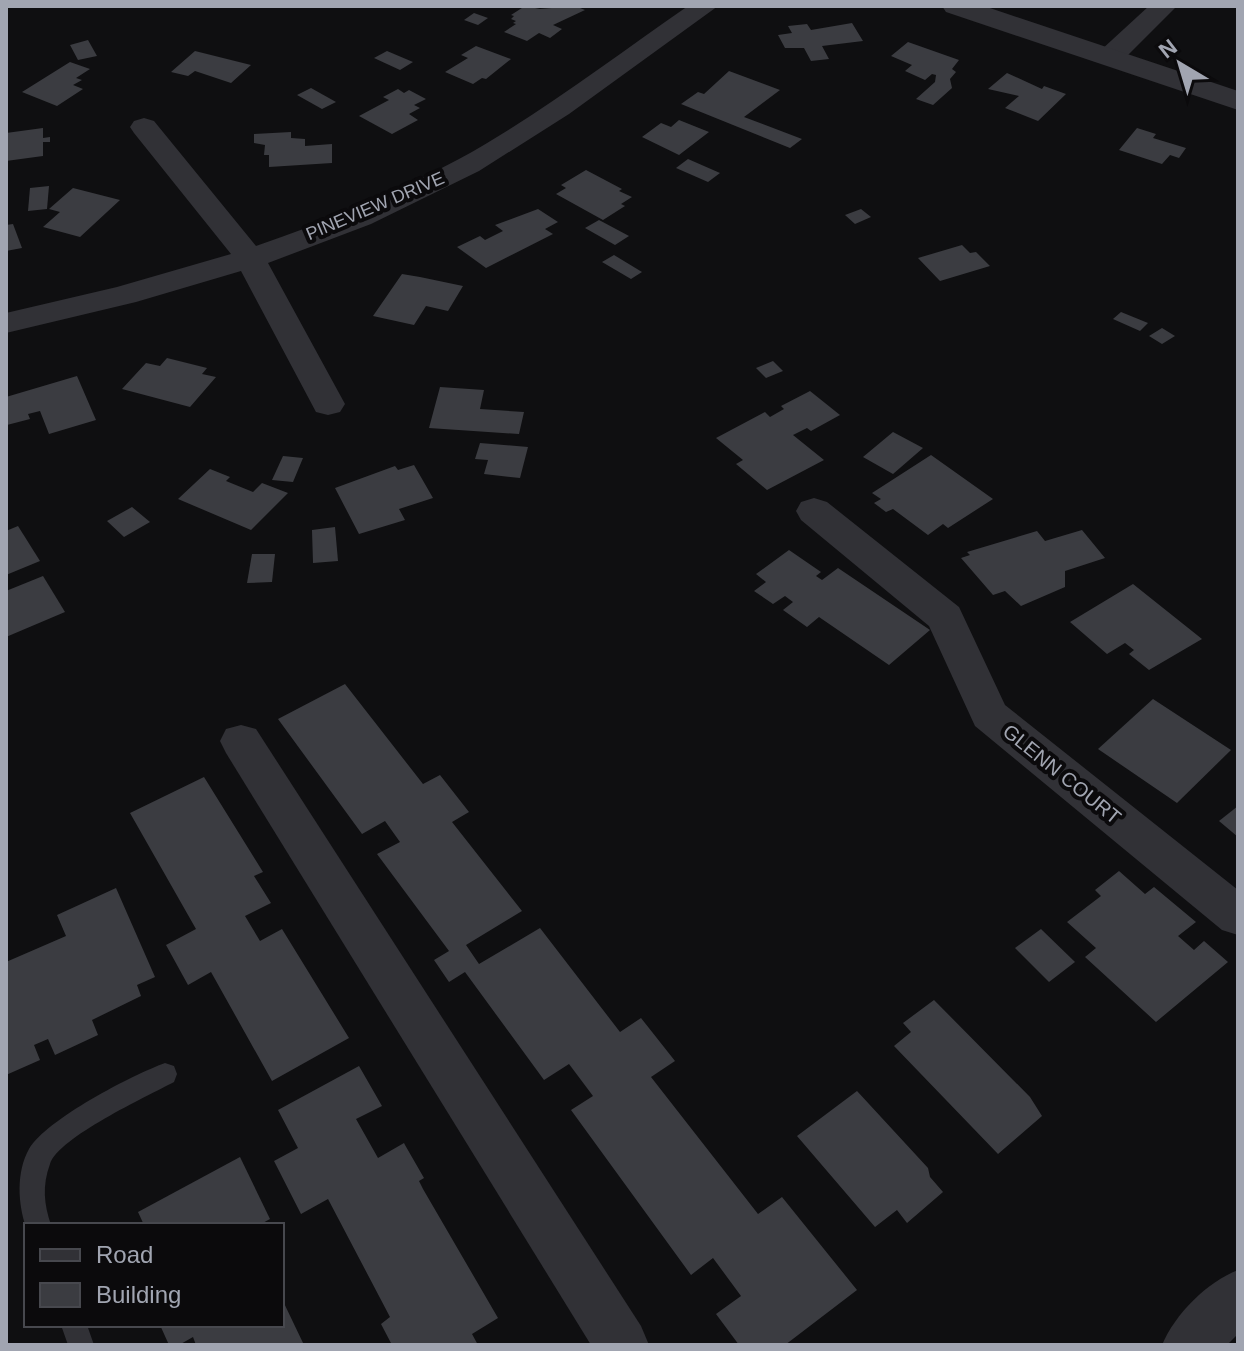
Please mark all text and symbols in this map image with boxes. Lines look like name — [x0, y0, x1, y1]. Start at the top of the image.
north arrow — [1140, 24, 1220, 104]
text: N — [1154, 34, 1182, 63]
street label: PINEVIEW DRIVE — [303, 168, 447, 244]
street label: GLENN COURT — [999, 720, 1125, 828]
legend — [24, 1223, 284, 1327]
text: Road — [96, 1241, 153, 1268]
text: Building — [96, 1281, 181, 1308]

